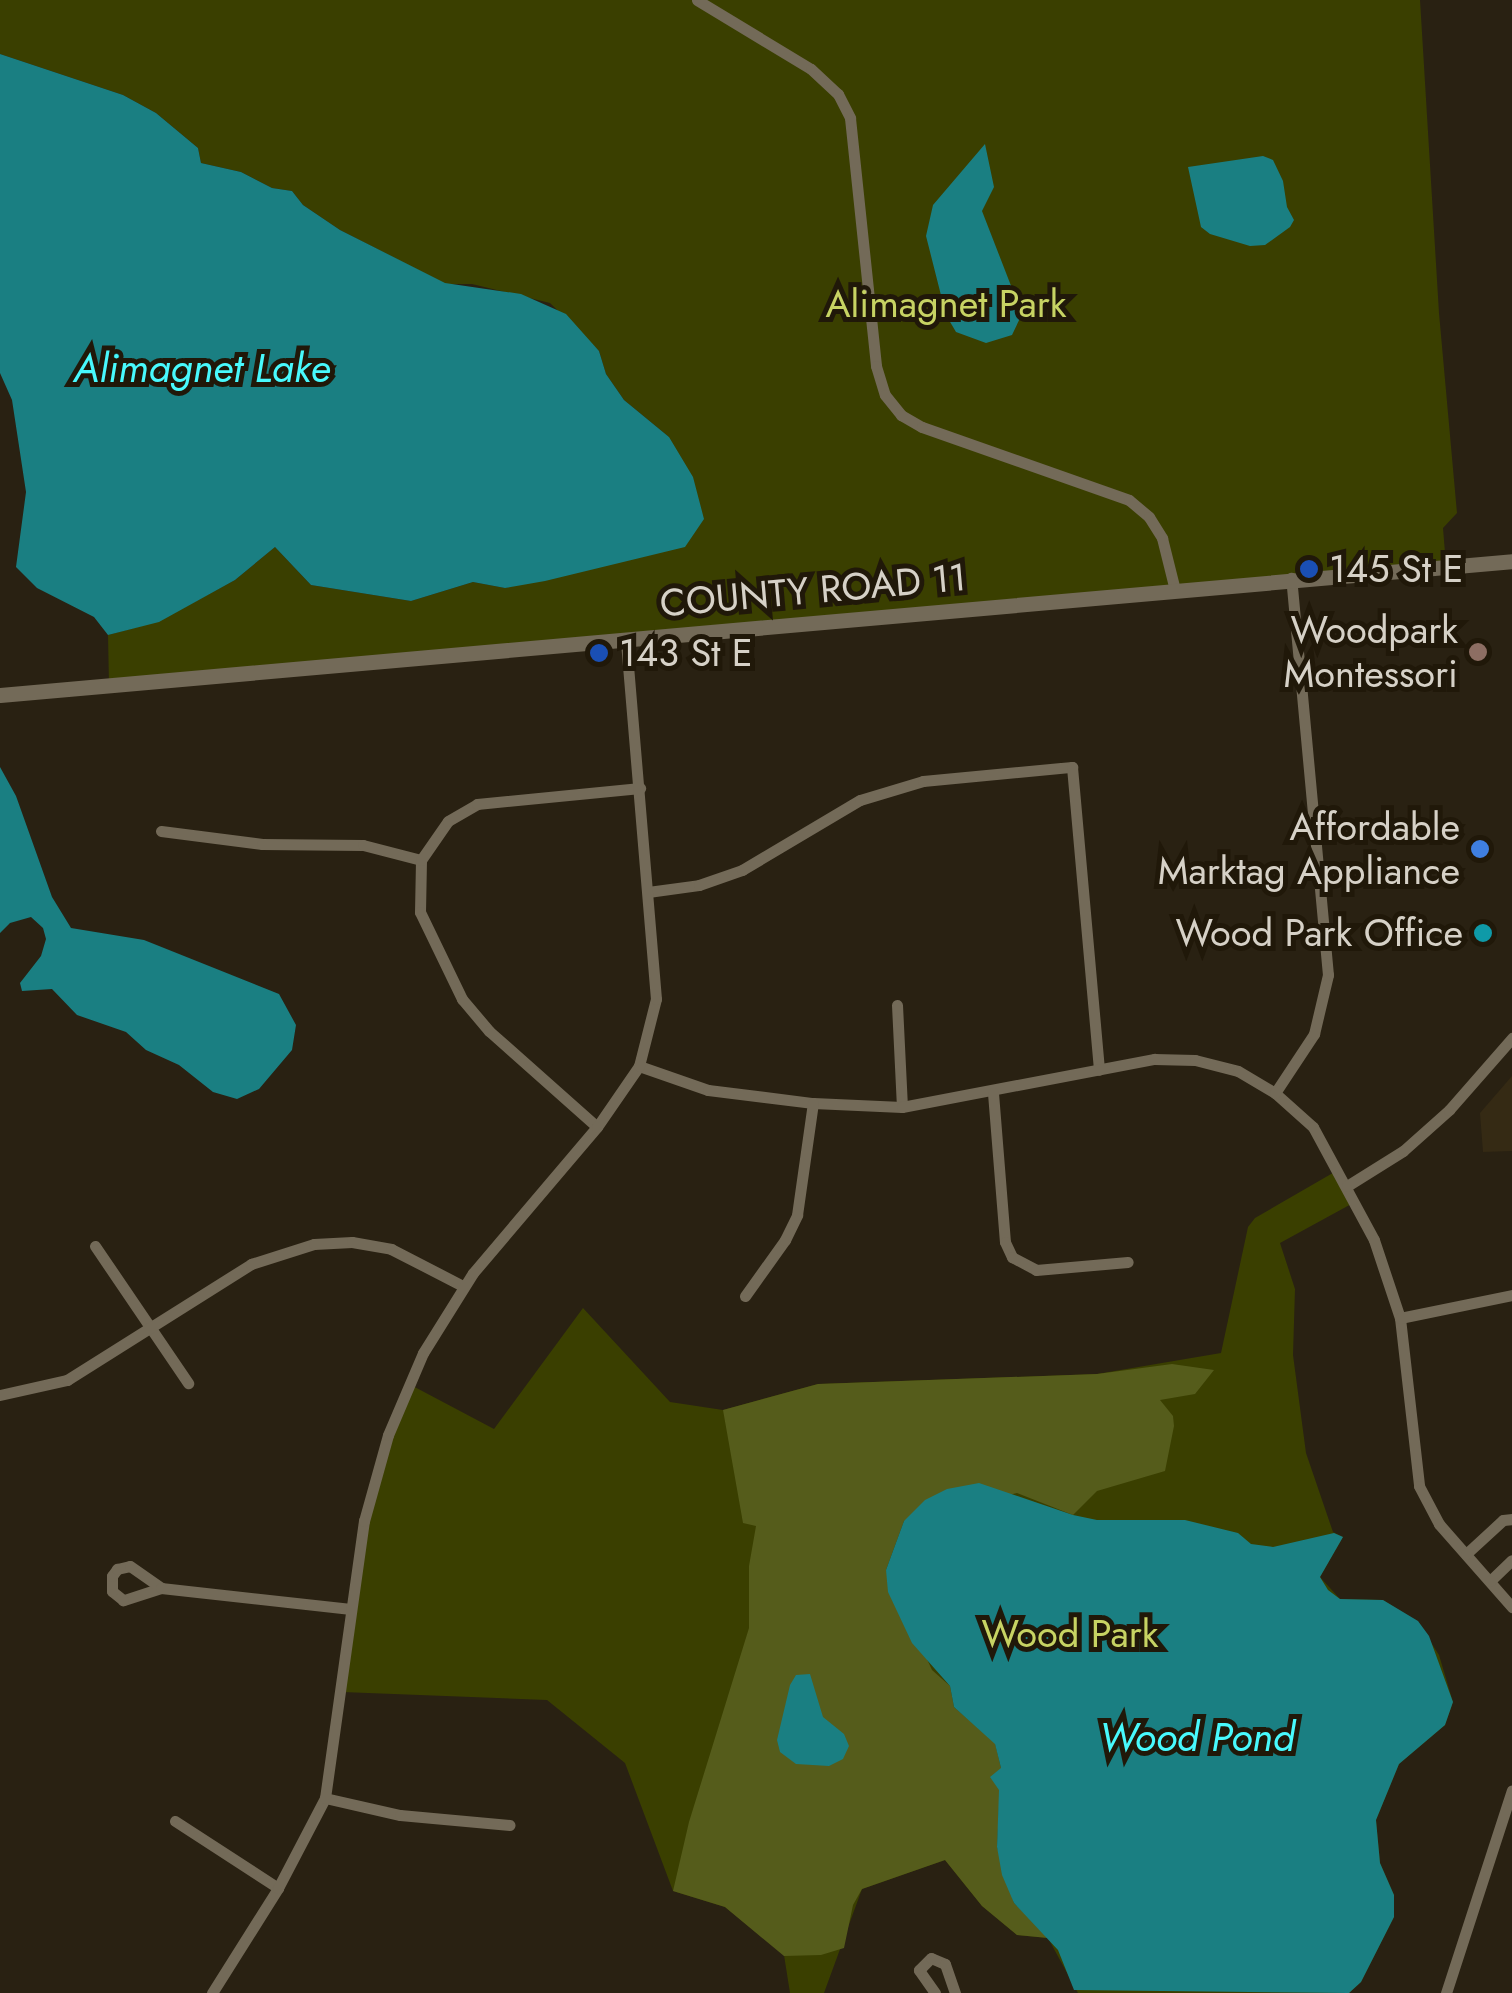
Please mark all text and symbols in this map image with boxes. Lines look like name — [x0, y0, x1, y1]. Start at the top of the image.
park label: Alimagnet Park — [825, 281, 1067, 327]
water label: Alimagnet Lake — [74, 344, 330, 392]
place label: 145 St E — [1329, 546, 1463, 592]
street label: COUNTY ROAD 11 — [658, 554, 968, 626]
marker: 145 St E — [1298, 558, 1320, 580]
place label: Woodpark Montessori — [1284, 607, 1458, 696]
place label: 143 St E — [619, 630, 753, 676]
marker: Woodpark Montessori — [1467, 641, 1489, 663]
marker: 143 St E — [588, 642, 610, 664]
place label: Affordable Marktag Appliance — [1158, 804, 1460, 894]
marker: Affordable Marktag Appliance — [1469, 838, 1491, 860]
place label: Wood Park Office — [1175, 910, 1463, 956]
marker: Wood Park Office — [1472, 922, 1494, 944]
park label: Wood Park — [982, 1611, 1158, 1657]
water label: Wood Pond — [1099, 1713, 1295, 1761]

